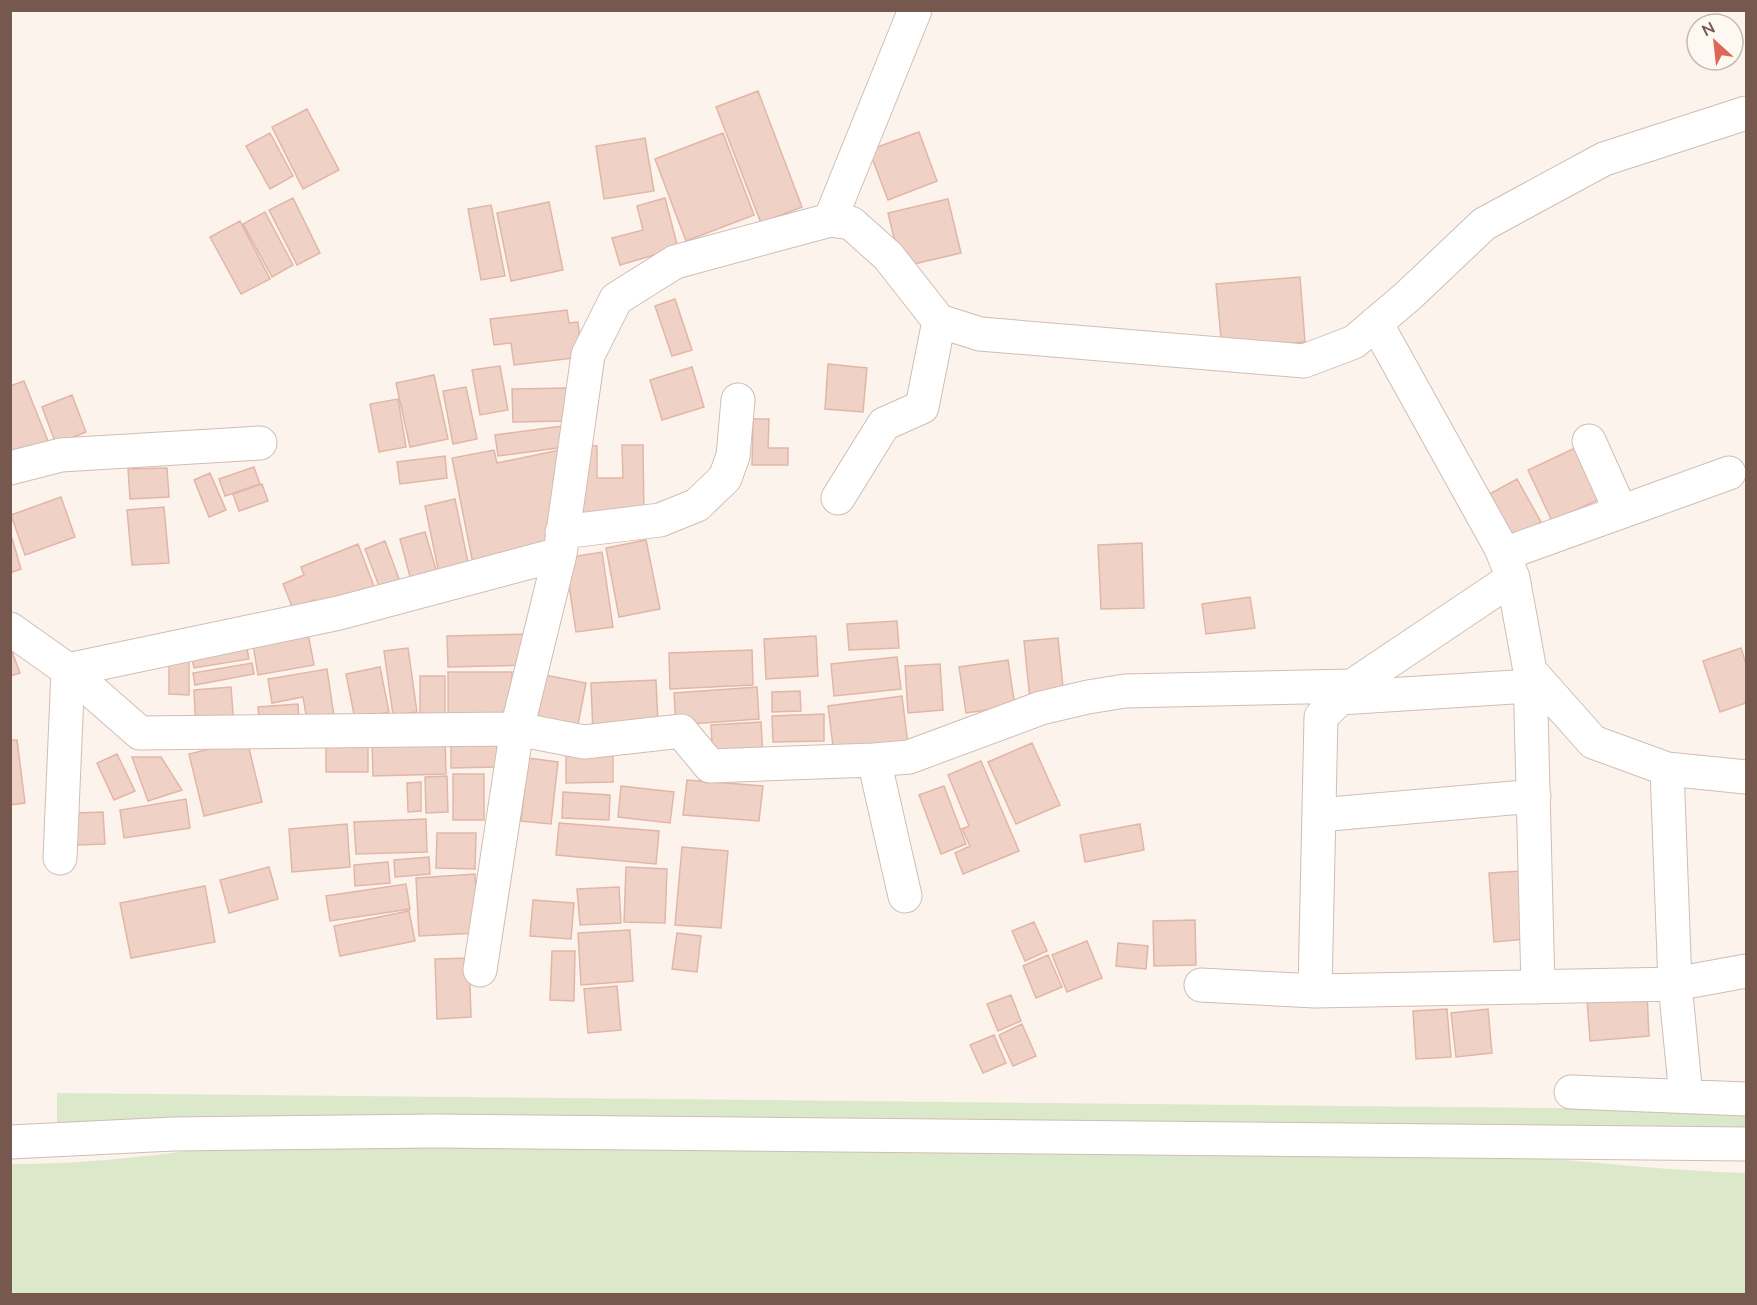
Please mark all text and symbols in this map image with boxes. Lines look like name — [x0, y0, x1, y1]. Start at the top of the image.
north arrow — [1685, 12, 1745, 72]
text: N — [1698, 17, 1718, 40]

